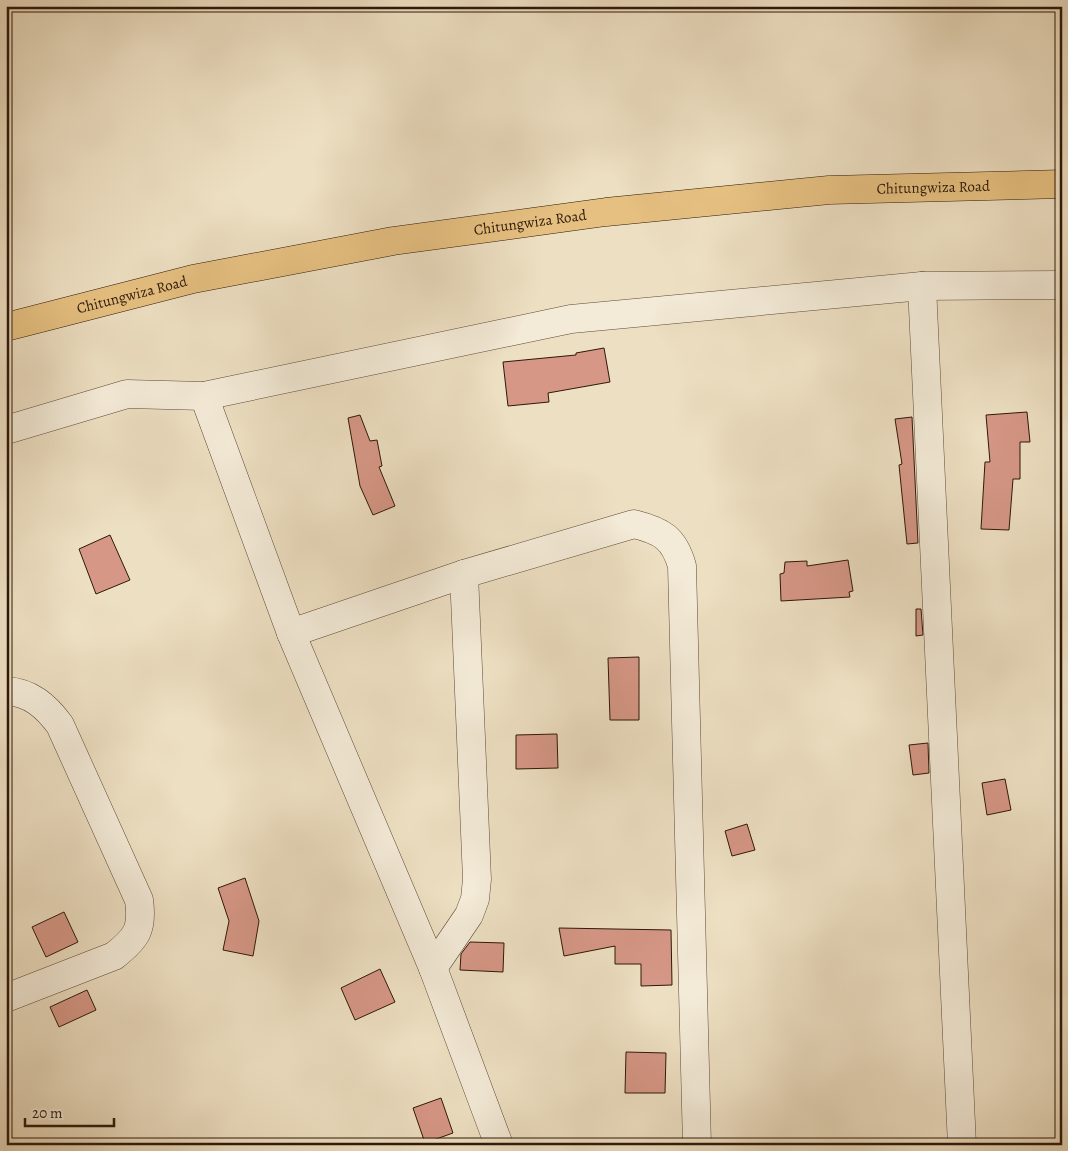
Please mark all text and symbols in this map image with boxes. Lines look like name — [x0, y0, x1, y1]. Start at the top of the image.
street label: Chitungwiza Road — [876, 176, 991, 199]
street label: Chitungwiza Road — [473, 205, 589, 240]
street label: Chitungwiza Road — [74, 271, 190, 318]
scale bar — [25, 1096, 114, 1128]
text: 20 m — [32, 1103, 63, 1123]

